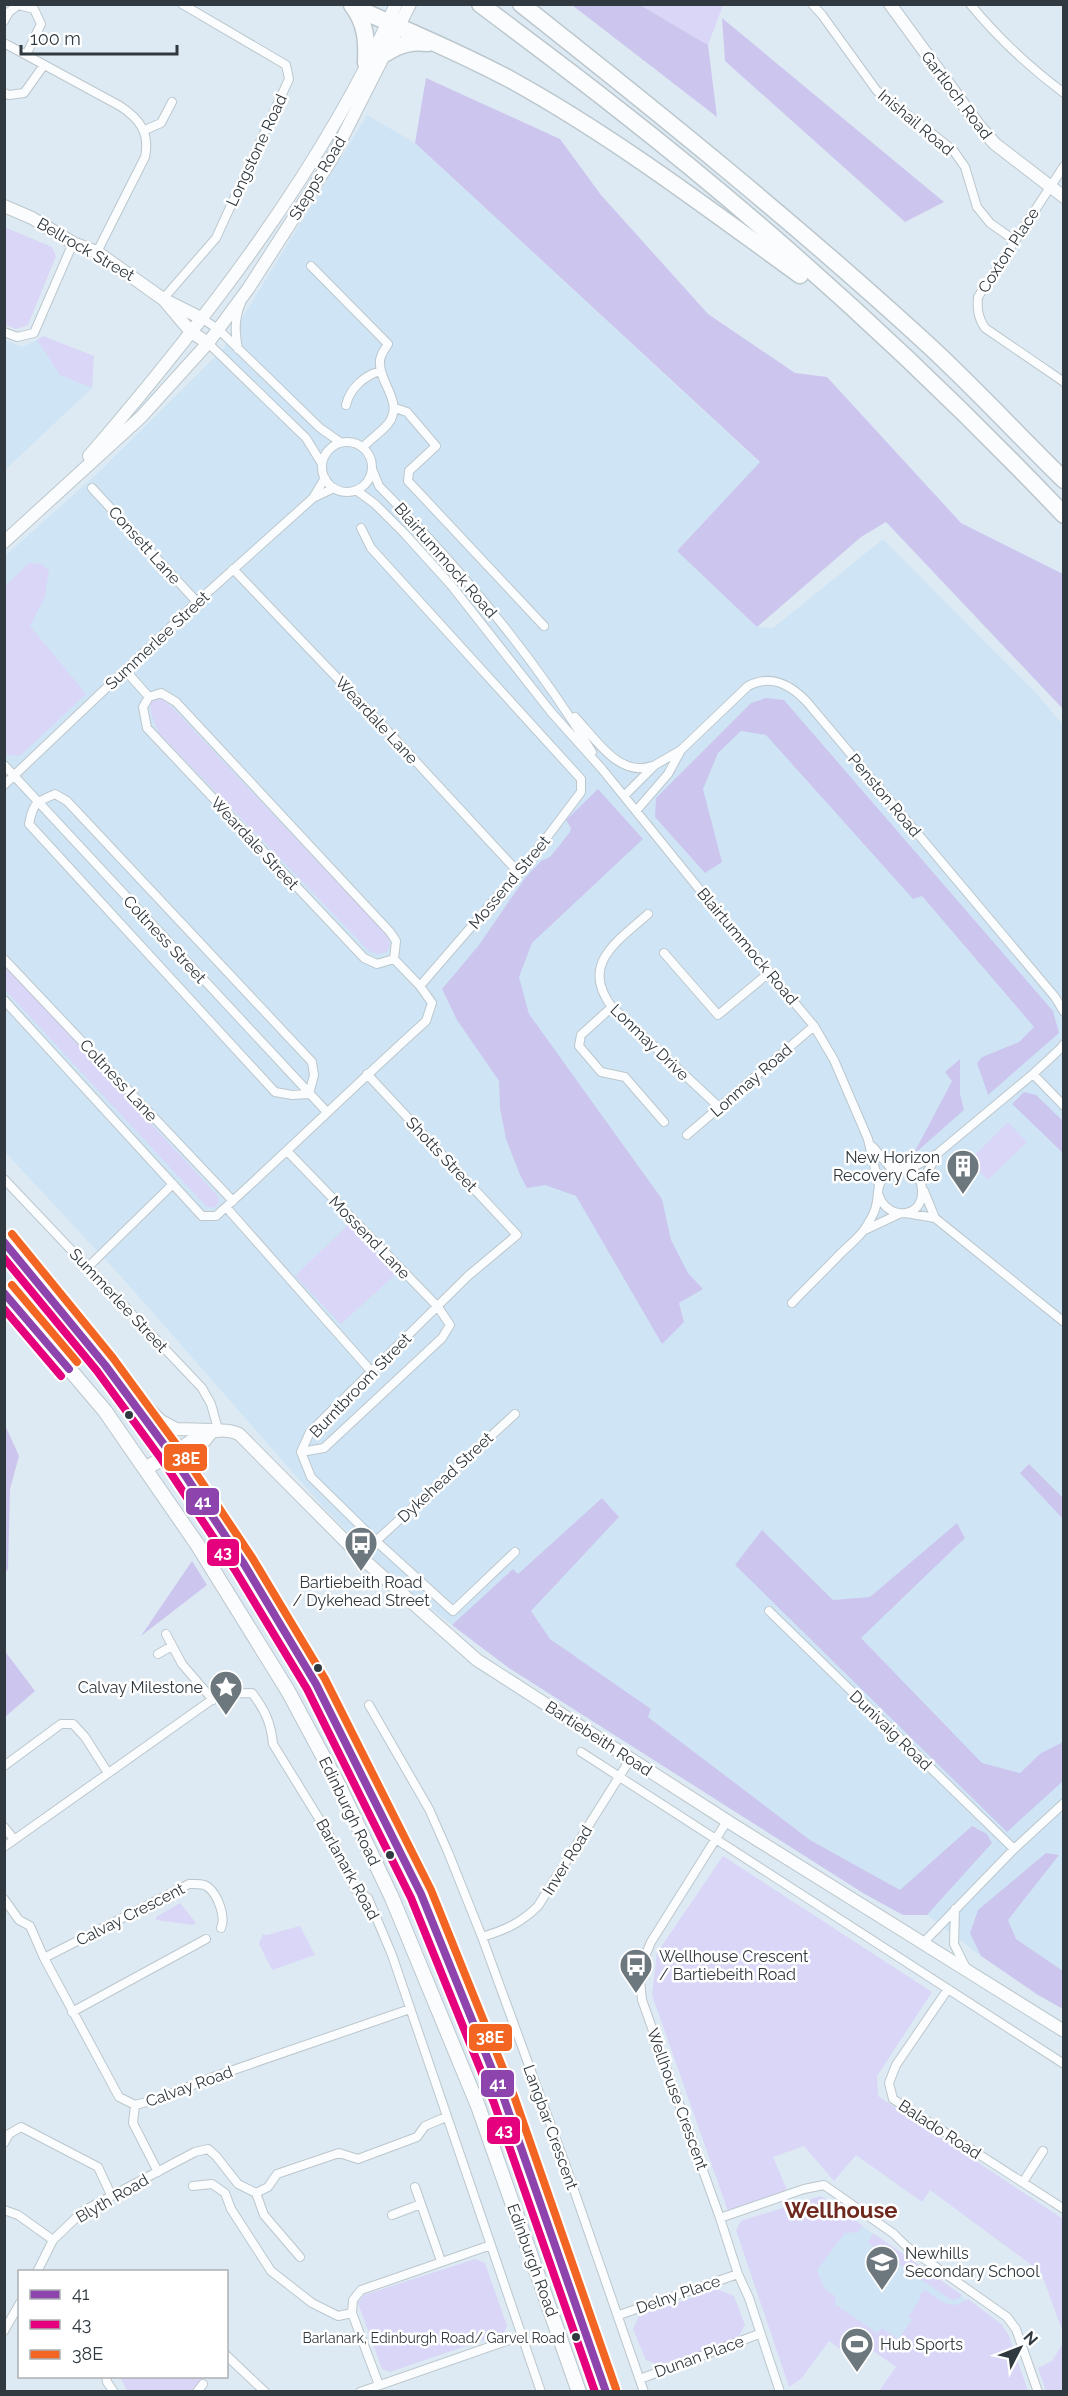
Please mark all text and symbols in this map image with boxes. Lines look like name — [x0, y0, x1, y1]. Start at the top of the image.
scale bar — [21, 18, 177, 56]
text: 100 m — [30, 28, 81, 49]
street label: Gartloch Road — [917, 47, 996, 143]
street label: Inishail Road — [874, 85, 957, 159]
street label: Longstone Road — [222, 91, 291, 209]
street label: Stepps Road — [285, 133, 350, 223]
street label: Coxton Place — [974, 204, 1043, 296]
street label: Bellrock Street — [34, 214, 138, 285]
street label: Blairtummock Road — [390, 499, 501, 622]
street label: Consett Lane — [105, 502, 185, 588]
street label: Summerlee Street — [101, 587, 214, 693]
street label: Weardale Lane — [331, 673, 422, 768]
street label: Penston Road — [844, 750, 925, 841]
street label: Weardale Street — [207, 793, 303, 894]
street label: Mossend Street — [465, 831, 554, 933]
street label: Blairtummock Road — [693, 884, 802, 1009]
street label: Coltness Street — [119, 892, 210, 988]
street label: Lonmay Drive — [606, 1000, 693, 1085]
street label: Coltness Lane — [76, 1035, 161, 1125]
street label: Lonmay Road — [707, 1040, 796, 1121]
street label: Shotts Street — [402, 1113, 482, 1196]
place label: New Horizon Recovery Cafe — [833, 1148, 940, 1185]
building icon: New Horizon Recovery Cafe — [945, 1148, 981, 1195]
street label: Mossend Lane — [325, 1192, 414, 1283]
street label: Summerlee Street — [66, 1244, 172, 1357]
street label: Burntbroom Street — [306, 1329, 415, 1442]
unlabelled marker — [123, 1409, 135, 1421]
street label: Dykehead Street — [394, 1428, 497, 1526]
line badge: 38E — [163, 1443, 208, 1472]
text: 38E — [172, 1449, 200, 1468]
line badge: 41 — [185, 1487, 220, 1516]
text: 41 — [194, 1492, 212, 1511]
bus stop icon: Bartiebeith Road / Dykehead Street — [343, 1525, 379, 1572]
line badge: 43 — [206, 1538, 240, 1567]
text: 43 — [214, 1543, 232, 1562]
place label: Bartiebeith Road / Dykehead Street — [292, 1573, 430, 1610]
unlabelled marker — [312, 1662, 324, 1674]
place icon: Calvay Milestone — [208, 1669, 244, 1716]
place label: Calvay Milestone — [78, 1678, 203, 1697]
street label: Dunivaig Road — [846, 1686, 936, 1774]
street label: Bartiebeith Road — [542, 1697, 656, 1780]
street label: Edinburgh Road — [315, 1754, 384, 1869]
street label: Barlanark Road — [312, 1815, 383, 1923]
street label: Inver Road — [539, 1822, 596, 1899]
unlabelled marker — [384, 1849, 396, 1861]
street label: Calvay Crescent — [73, 1879, 188, 1950]
bus stop icon: Wellhouse Crescent / Bartiebeith Road — [618, 1947, 654, 1994]
place label: Wellhouse Crescent / Bartiebeith Road — [659, 1947, 809, 1984]
line badge: 38E — [468, 2023, 513, 2052]
street label: Wellhouse Crescent — [643, 2026, 712, 2173]
text: 38E — [476, 2028, 504, 2047]
street label: Calvay Road — [143, 2062, 235, 2111]
street label: Langbar Crescent — [519, 2062, 582, 2193]
line badge: 41 — [480, 2069, 515, 2098]
text: 41 — [489, 2074, 507, 2093]
street label: Balado Road — [895, 2096, 985, 2163]
line badge: 43 — [486, 2116, 521, 2145]
text: 43 — [495, 2121, 513, 2140]
street label: Blyth Road — [73, 2170, 152, 2227]
district label: Wellhouse — [784, 2197, 898, 2223]
street label: Edinburgh Road — [503, 2201, 562, 2319]
school or university icon: Newhills Secondary School — [864, 2244, 900, 2291]
place label: Newhills Secondary School — [905, 2244, 1040, 2281]
legend — [18, 2270, 228, 2378]
street label: Delny Place — [634, 2271, 723, 2318]
text: 41 — [72, 2283, 90, 2304]
text: 43 — [72, 2313, 91, 2334]
north arrow — [990, 2318, 1050, 2378]
sports icon: Hub Sports — [839, 2326, 875, 2373]
text: N — [1020, 2327, 1042, 2349]
place label: Barlanark, Edinburgh Road/ Garvel Road — [302, 2330, 565, 2346]
marker: Barlanark, Edinburgh Road/ Garvel Road — [570, 2331, 582, 2343]
street label: Dunan Place — [652, 2332, 746, 2381]
place label: Hub Sports — [880, 2335, 963, 2354]
text: 38E — [72, 2343, 103, 2364]

